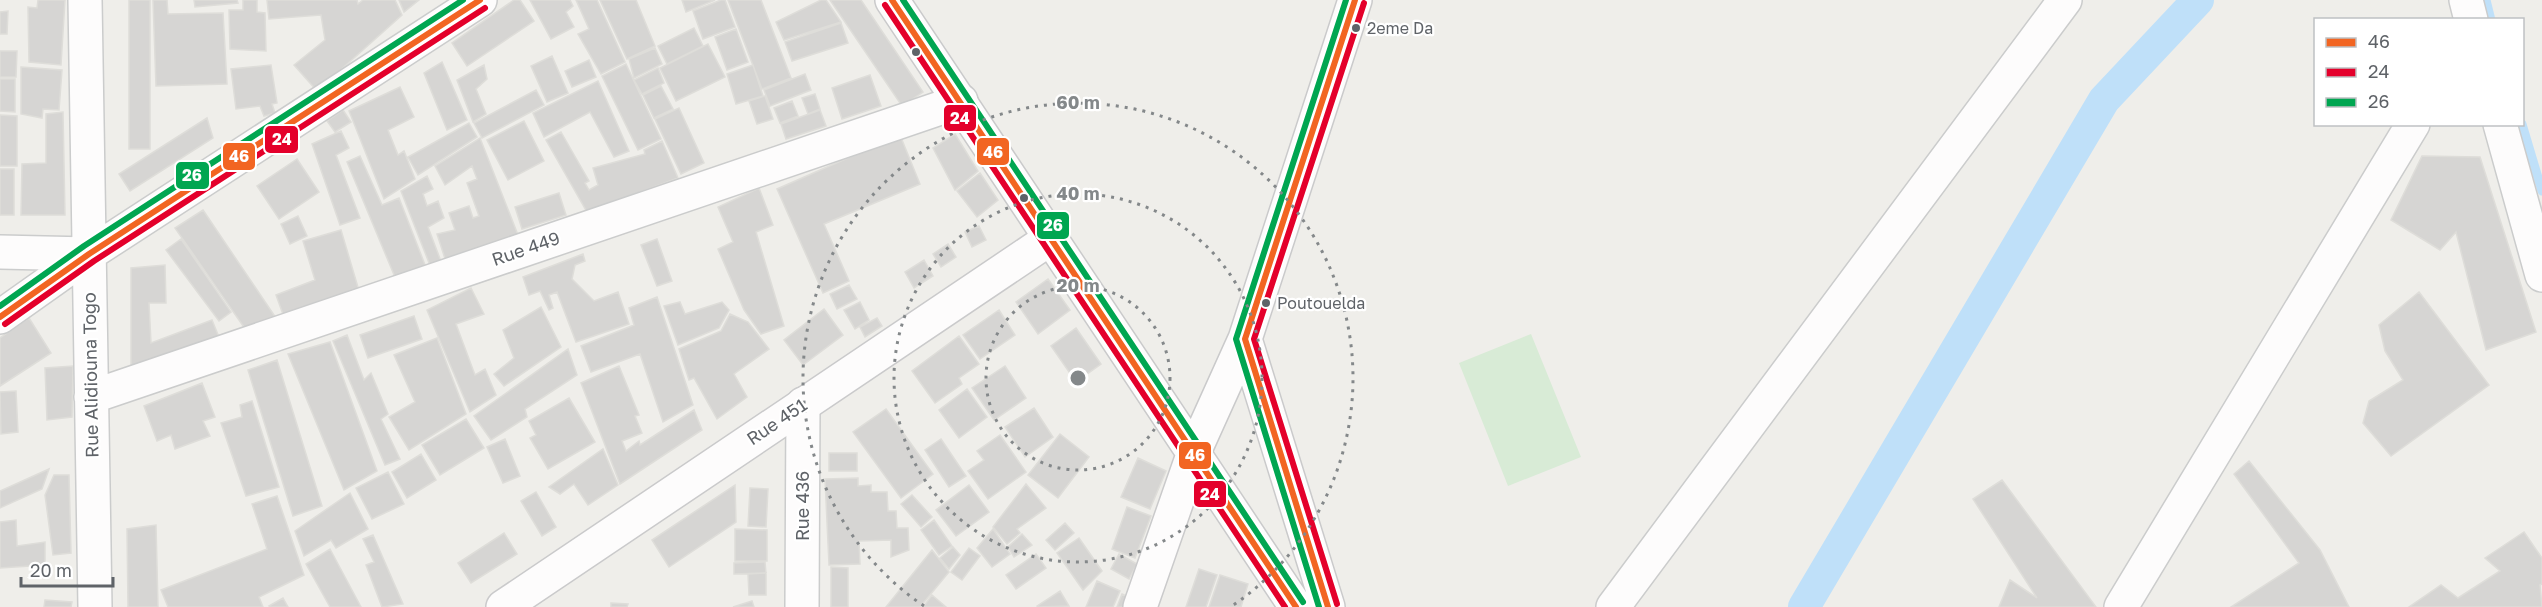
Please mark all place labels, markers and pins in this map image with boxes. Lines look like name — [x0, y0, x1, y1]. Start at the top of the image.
place label: 2eme Da — [1367, 18, 1433, 38]
marker: 2eme Da — [1350, 22, 1362, 34]
unlabelled marker — [910, 46, 922, 58]
unlabelled marker — [1018, 192, 1030, 204]
place label: Poutouelda — [1277, 293, 1365, 313]
marker: Poutouelda — [1260, 297, 1272, 309]
centre of rings — [1068, 368, 1088, 388]

